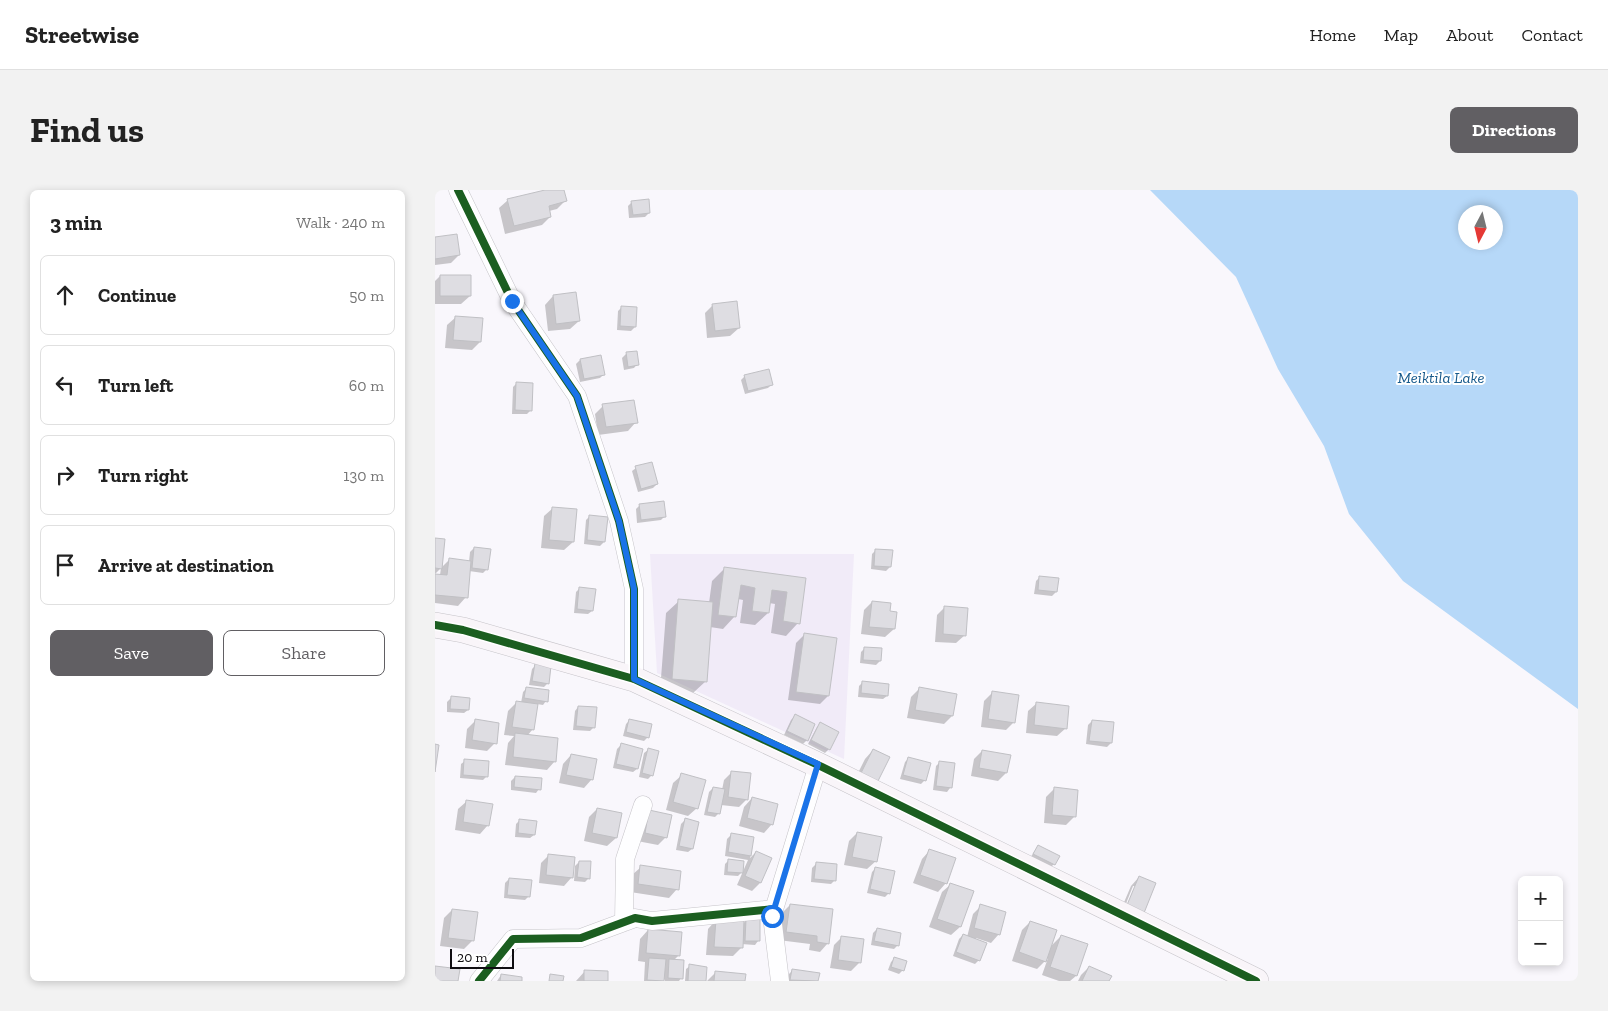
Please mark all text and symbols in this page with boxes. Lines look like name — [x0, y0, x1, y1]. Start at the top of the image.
text: Streetwise — [25, 20, 139, 49]
text: Home — [1309, 24, 1356, 46]
text: Map — [1384, 24, 1418, 46]
text: About — [1446, 24, 1493, 46]
text: Contact — [1521, 24, 1583, 46]
button: Directions — [1450, 107, 1578, 153]
text: Find us — [30, 109, 144, 151]
north arrow — [1458, 205, 1503, 250]
text: 3 min — [50, 210, 102, 235]
text: Walk · 240 m — [296, 213, 385, 232]
icon: ahead — [51, 281, 79, 309]
text: Continue — [98, 284, 176, 307]
text: 50 m — [349, 286, 384, 305]
route end — [501, 290, 524, 313]
water label: Meiktila Lake — [1398, 368, 1484, 387]
icon: left — [51, 371, 79, 399]
text: Turn left — [98, 374, 173, 397]
text: 60 m — [349, 376, 384, 395]
icon: right — [51, 461, 79, 489]
text: Turn right — [98, 464, 188, 487]
text: 130 m — [343, 466, 384, 485]
icon: arrive — [51, 551, 79, 579]
text: Arrive at destination — [98, 554, 274, 577]
button: Save — [50, 630, 213, 676]
button: Share — [223, 630, 385, 676]
map controls — [1518, 876, 1563, 966]
button: + — [1518, 876, 1563, 921]
route start — [761, 905, 784, 928]
button: − — [1518, 921, 1563, 966]
scale bar — [450, 946, 514, 969]
text: 20 m — [457, 949, 488, 966]

